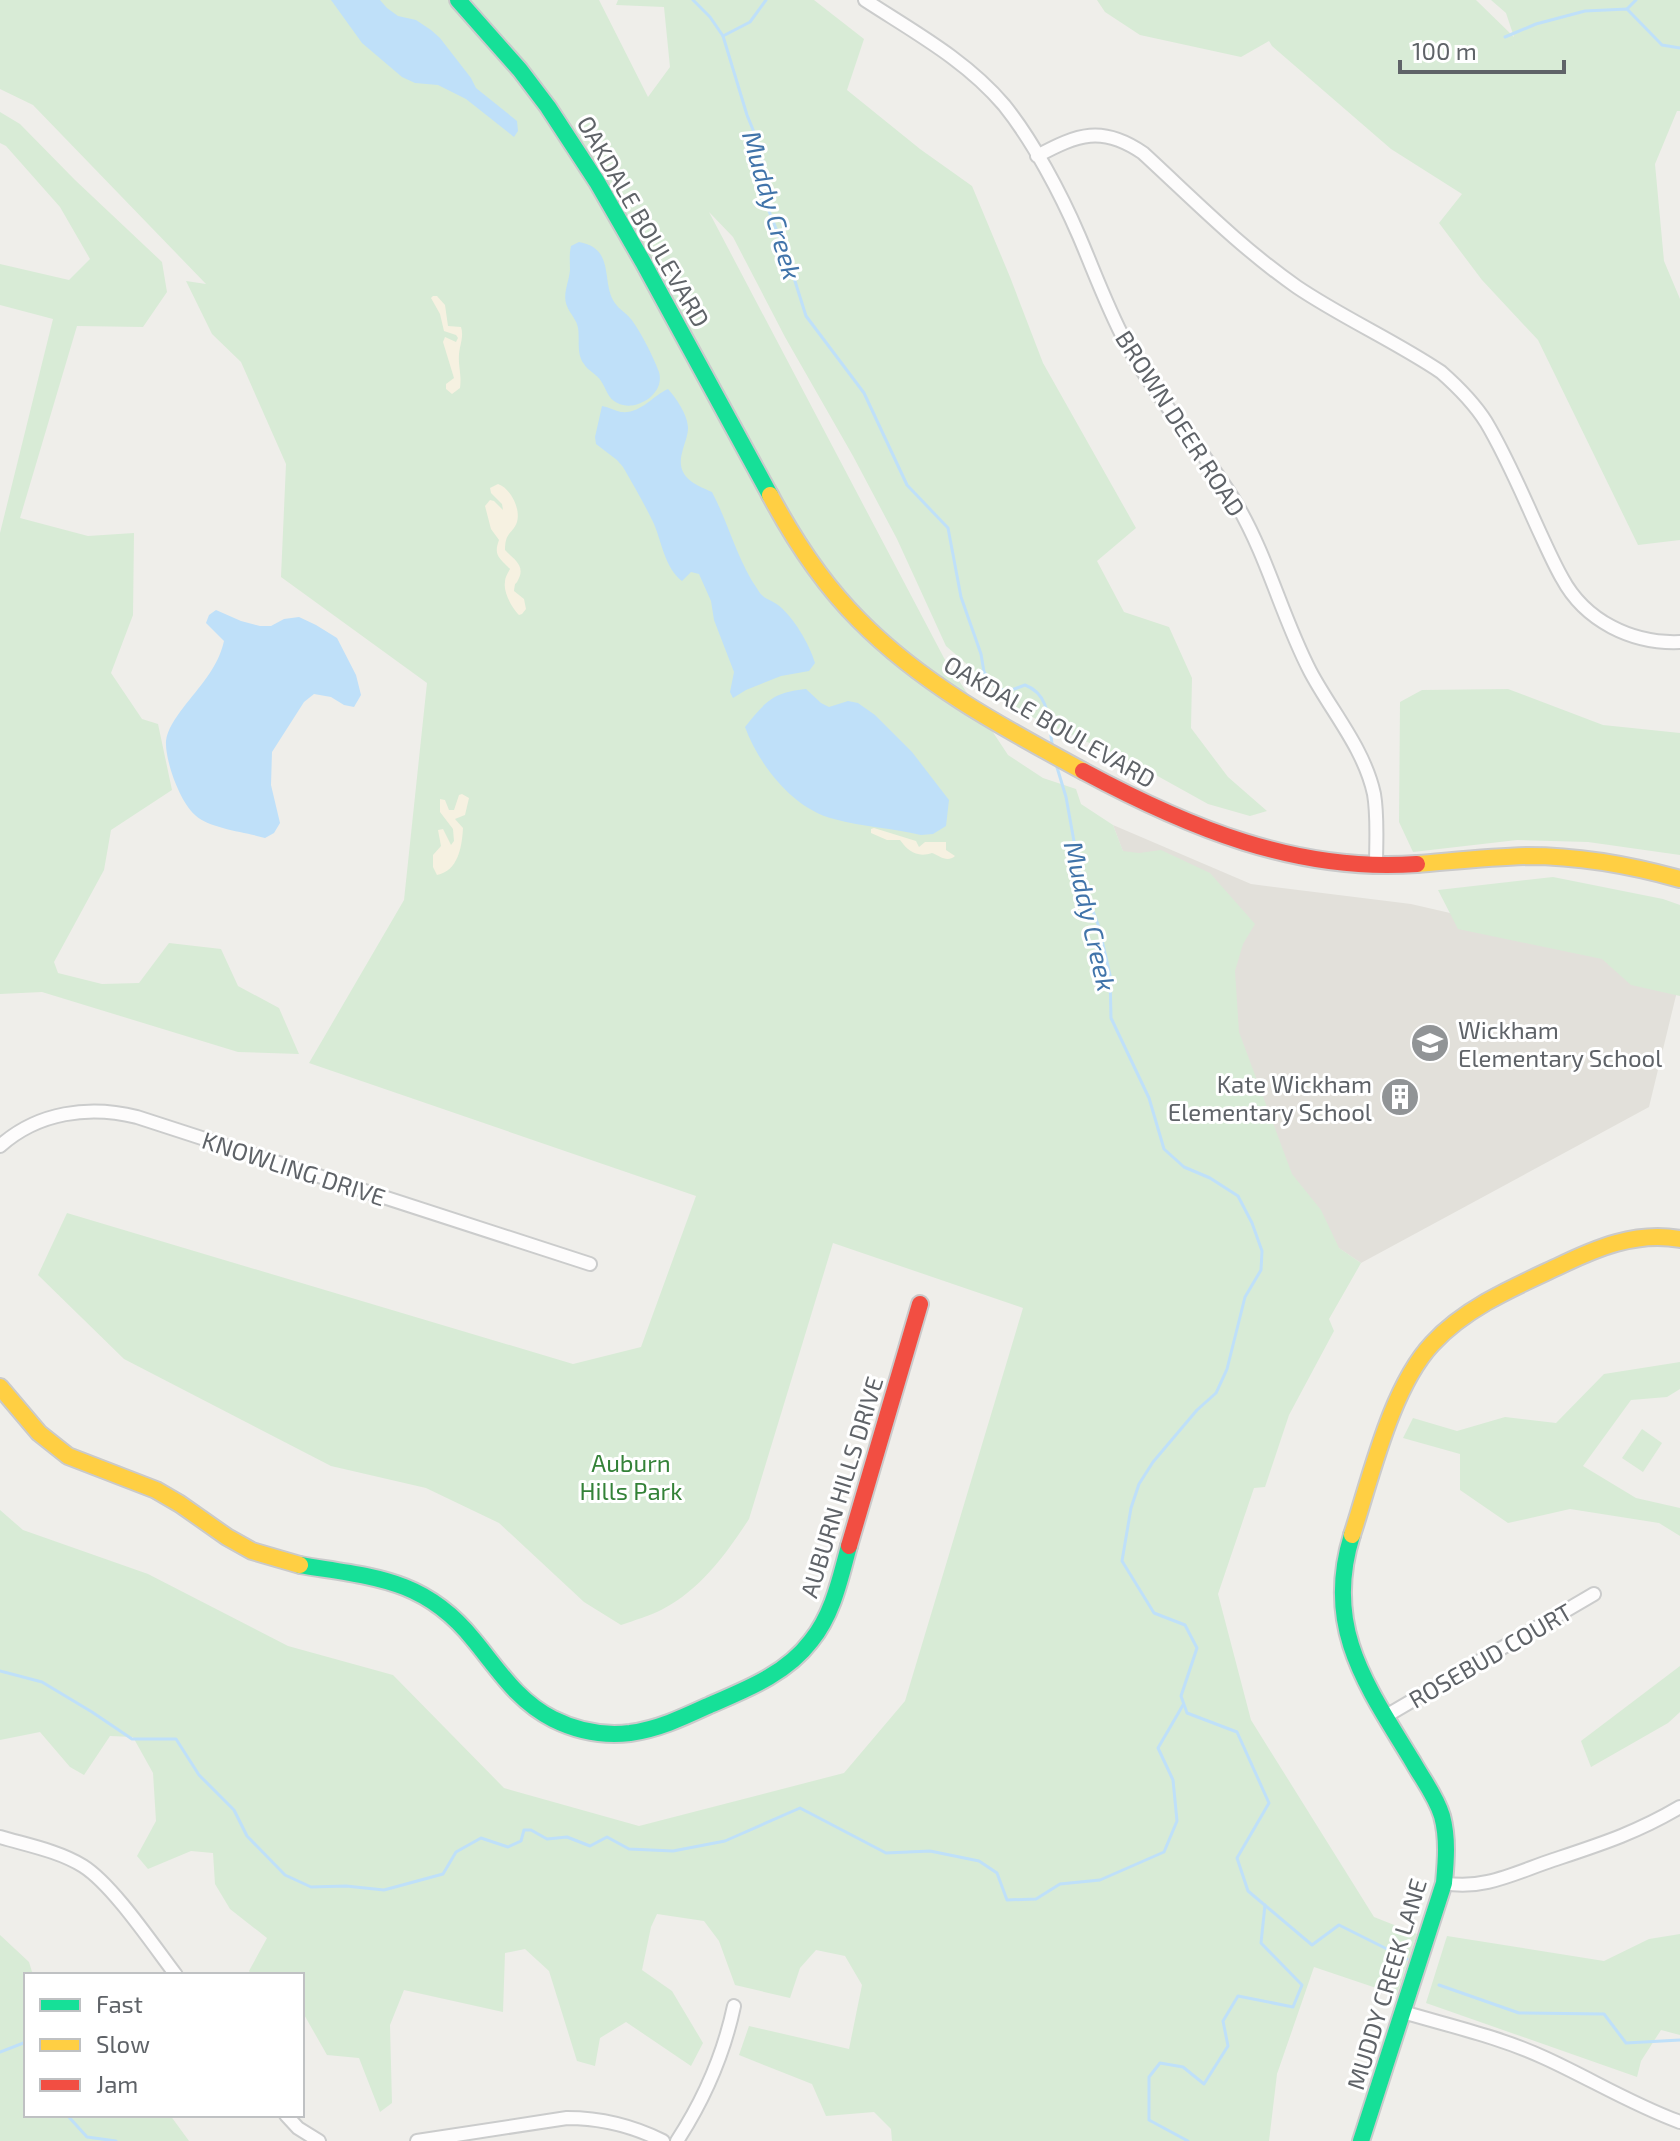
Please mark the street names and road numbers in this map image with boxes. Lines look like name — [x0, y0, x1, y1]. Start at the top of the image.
street label: OAKDALE BOULEVARD — [572, 110, 716, 332]
street label: BROWN DEER ROAD — [1110, 325, 1252, 521]
street label: OAKDALE BOULEVARD — [939, 649, 1161, 793]
street label: KNOWLING DRIVE — [199, 1125, 389, 1211]
street label: AUBURN HILLS DRIVE — [794, 1373, 888, 1601]
street label: ROSEBUD COURT — [1403, 1596, 1577, 1714]
street label: MUDDY CREEK LANE — [1340, 1875, 1432, 2093]

